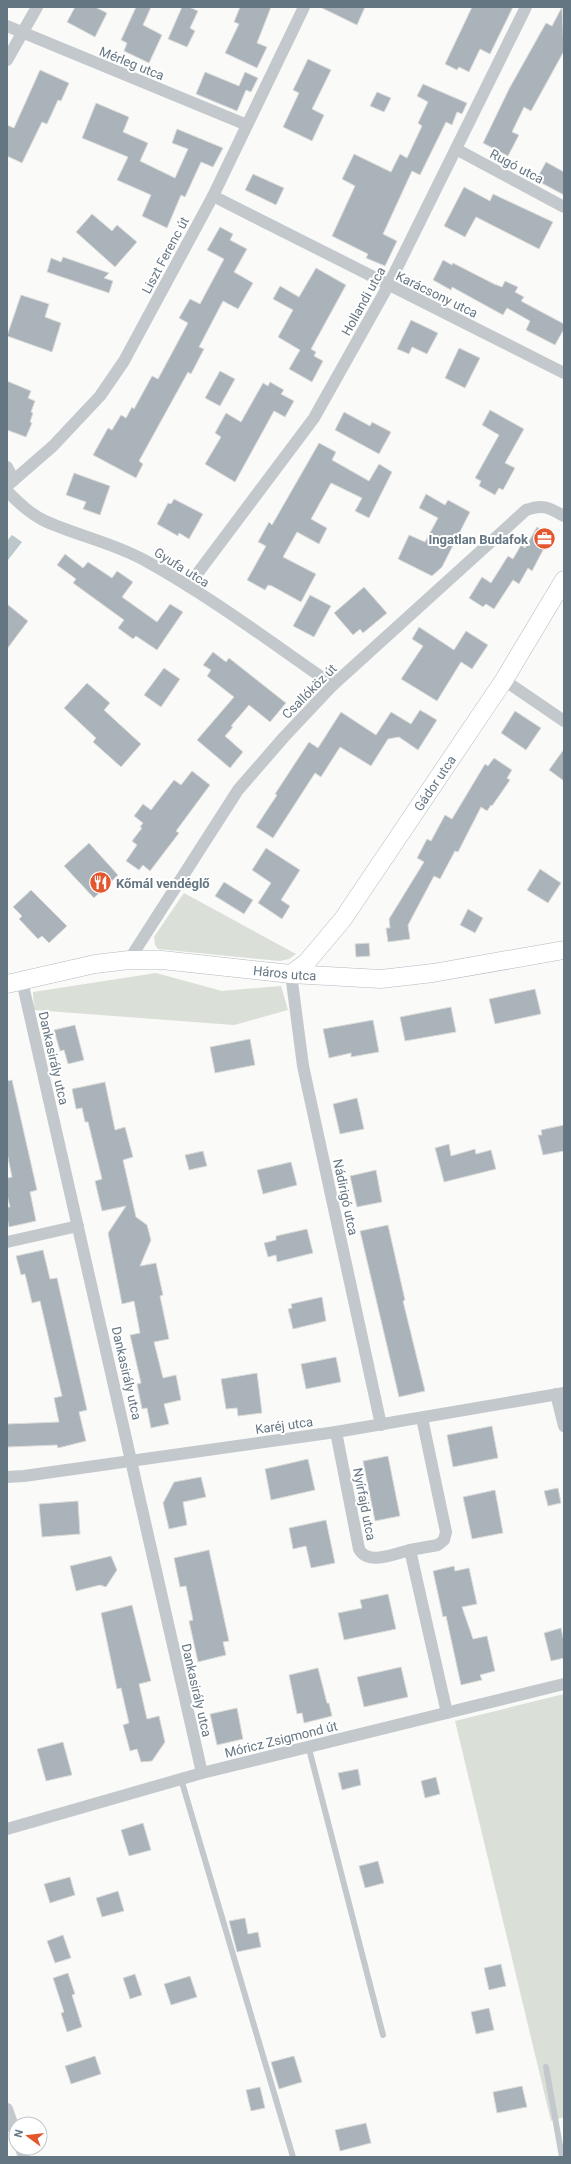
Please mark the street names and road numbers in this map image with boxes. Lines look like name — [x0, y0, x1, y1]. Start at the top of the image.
street label: Mérleg utca — [97, 44, 166, 83]
street label: Rugó utca — [487, 146, 546, 187]
street label: Liszt Ferenc út — [139, 214, 192, 296]
street label: Hollandi utca — [338, 264, 388, 338]
street label: Karácsony utca — [393, 268, 480, 321]
street label: Gyufa utca — [151, 545, 212, 590]
street label: Csallóköz út — [279, 661, 340, 722]
street label: Gádor utca — [411, 753, 459, 814]
street label: Háros utca — [252, 963, 317, 983]
street label: Dankasirály utca — [35, 1010, 72, 1106]
street label: Nádirigó utca — [330, 1158, 361, 1237]
street label: Dankasirály utca — [108, 1325, 145, 1421]
street label: Karéj utca — [254, 1414, 314, 1437]
street label: Nyírfajd utca — [350, 1466, 379, 1542]
street label: Dankasirály utca — [178, 1642, 215, 1738]
street label: Móricz Zsigmond út — [223, 1718, 339, 1761]

